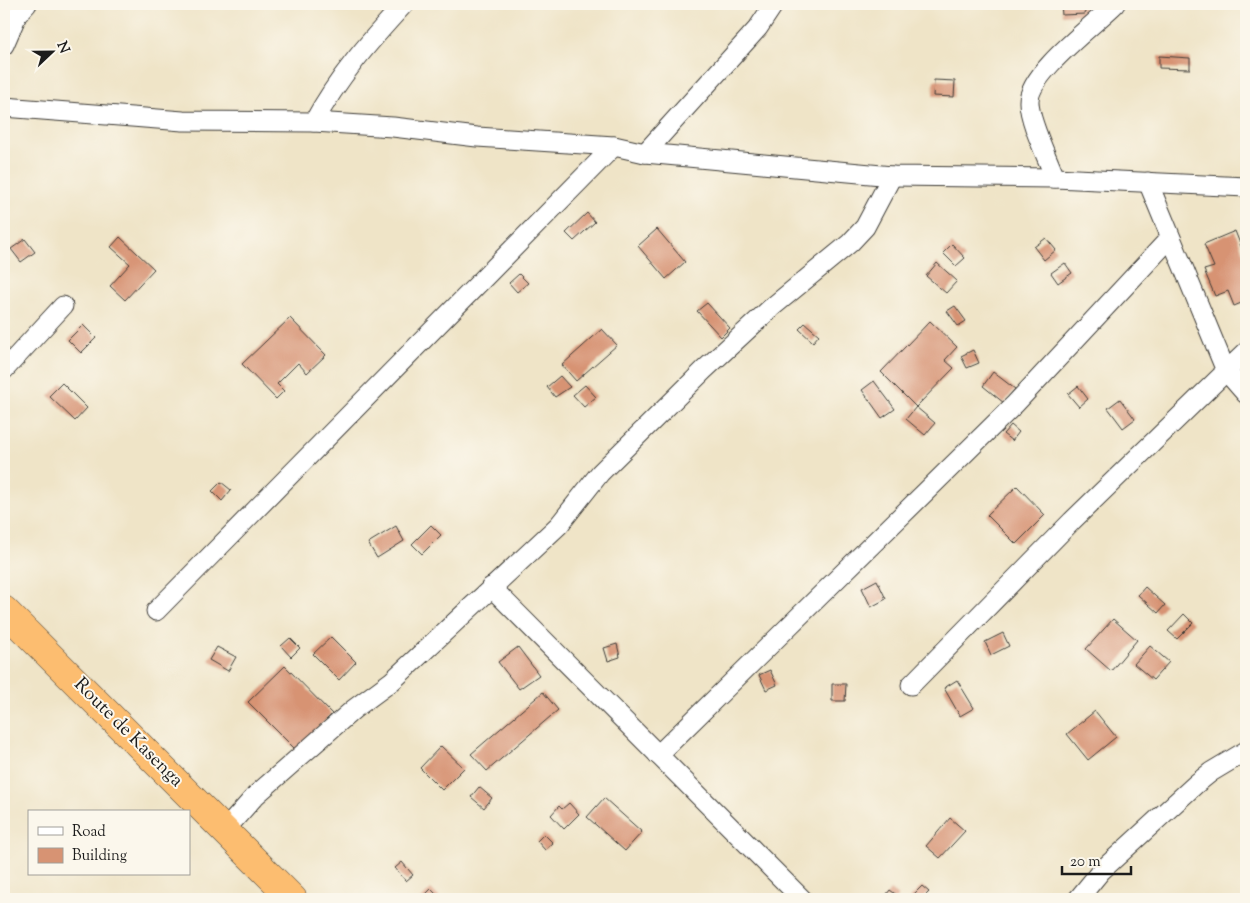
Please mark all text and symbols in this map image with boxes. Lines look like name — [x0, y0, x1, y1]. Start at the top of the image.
north arrow — [28, 28, 78, 78]
text: N — [51, 39, 74, 57]
street label: Route de Kasenga — [67, 672, 189, 794]
legend — [28, 810, 190, 876]
text: Road — [72, 822, 106, 843]
scale bar — [1062, 843, 1131, 875]
text: Building — [72, 846, 127, 867]
text: 20 m — [1070, 852, 1101, 873]

